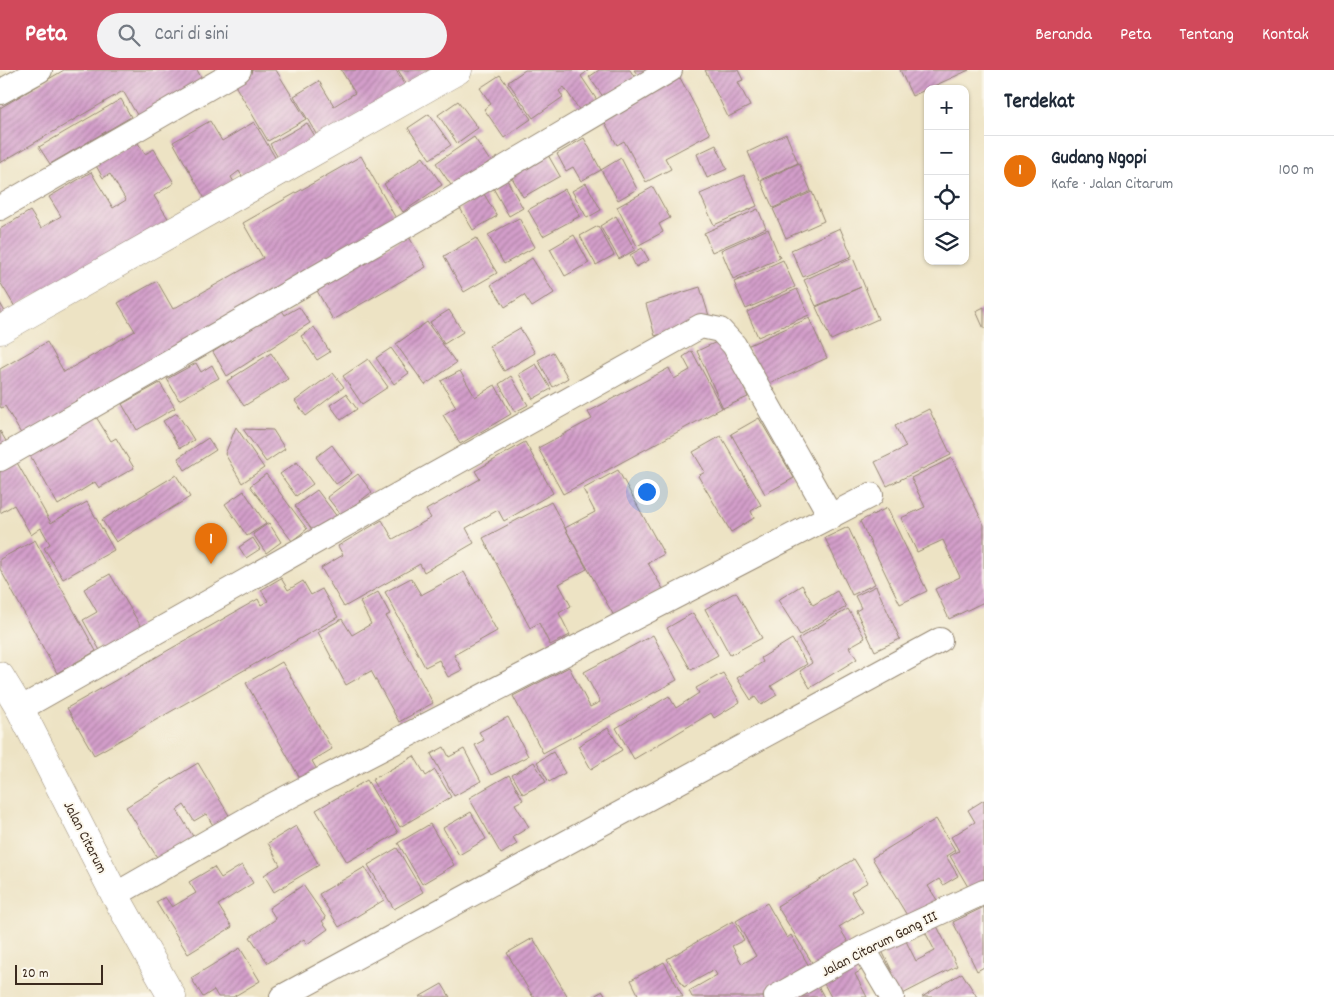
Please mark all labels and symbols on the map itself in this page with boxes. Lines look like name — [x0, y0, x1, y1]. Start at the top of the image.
your location — [634, 479, 660, 505]
pin: 1 — [195, 523, 227, 564]
street label: Jalan Citarum — [57, 798, 112, 878]
street label: Jalan Citarum Gang III — [818, 906, 942, 984]
scale bar — [15, 962, 102, 985]

